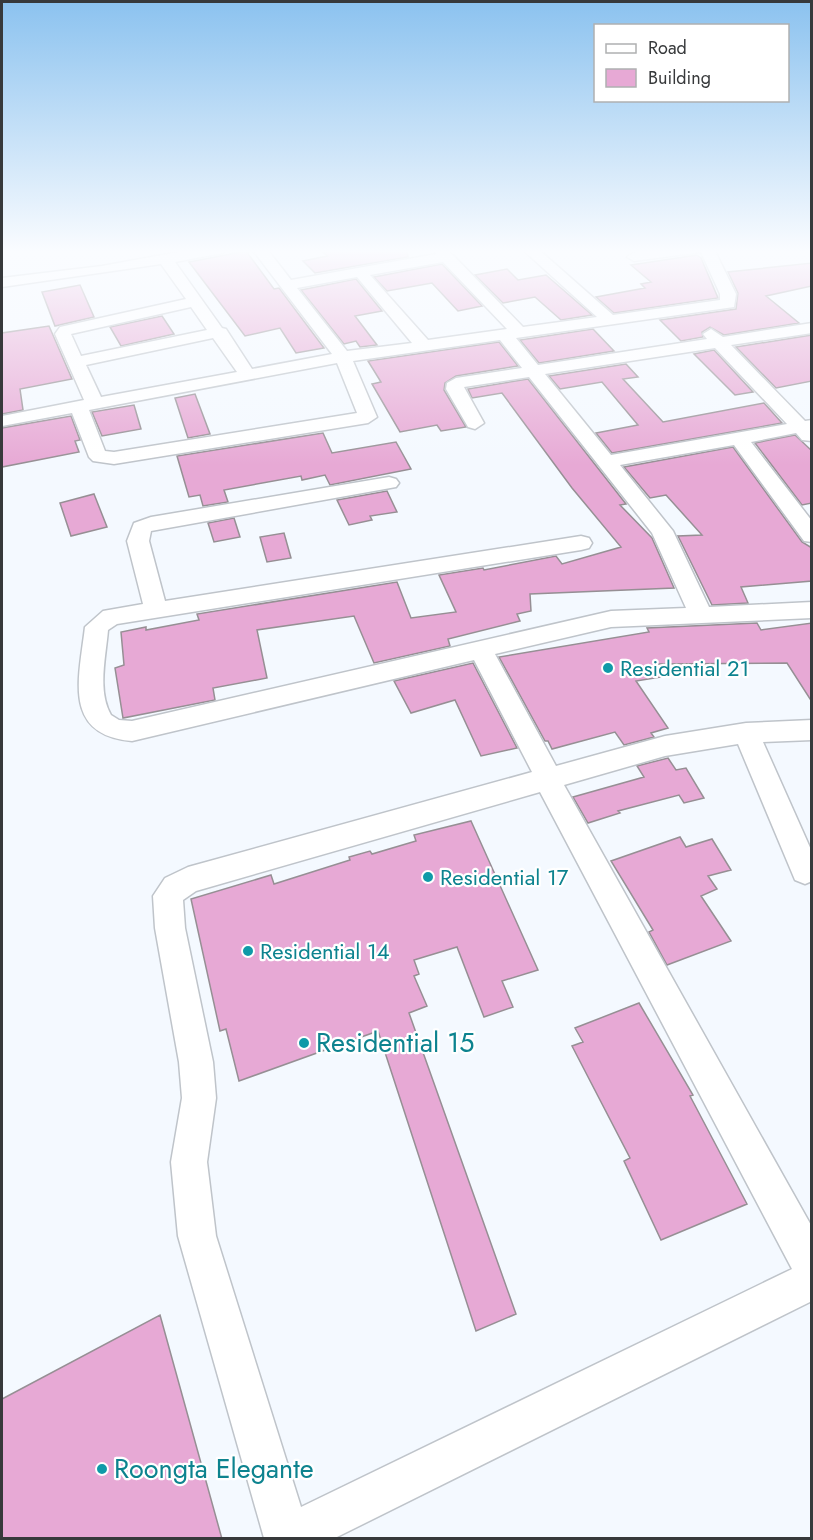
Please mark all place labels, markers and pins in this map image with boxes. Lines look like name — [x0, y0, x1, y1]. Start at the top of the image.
place label: Residential 21 — [620, 652, 749, 684]
marker: Residential 21 — [601, 661, 615, 675]
place label: Residential 17 — [440, 861, 569, 893]
marker: Residential 17 — [421, 870, 435, 884]
place label: Residential 14 — [260, 935, 390, 967]
marker: Residential 14 — [241, 944, 255, 958]
place label: Residential 15 — [316, 1023, 475, 1062]
marker: Residential 15 — [297, 1036, 311, 1050]
place label: Roongta Elegante — [114, 1449, 314, 1488]
marker: Roongta Elegante — [95, 1462, 109, 1476]

